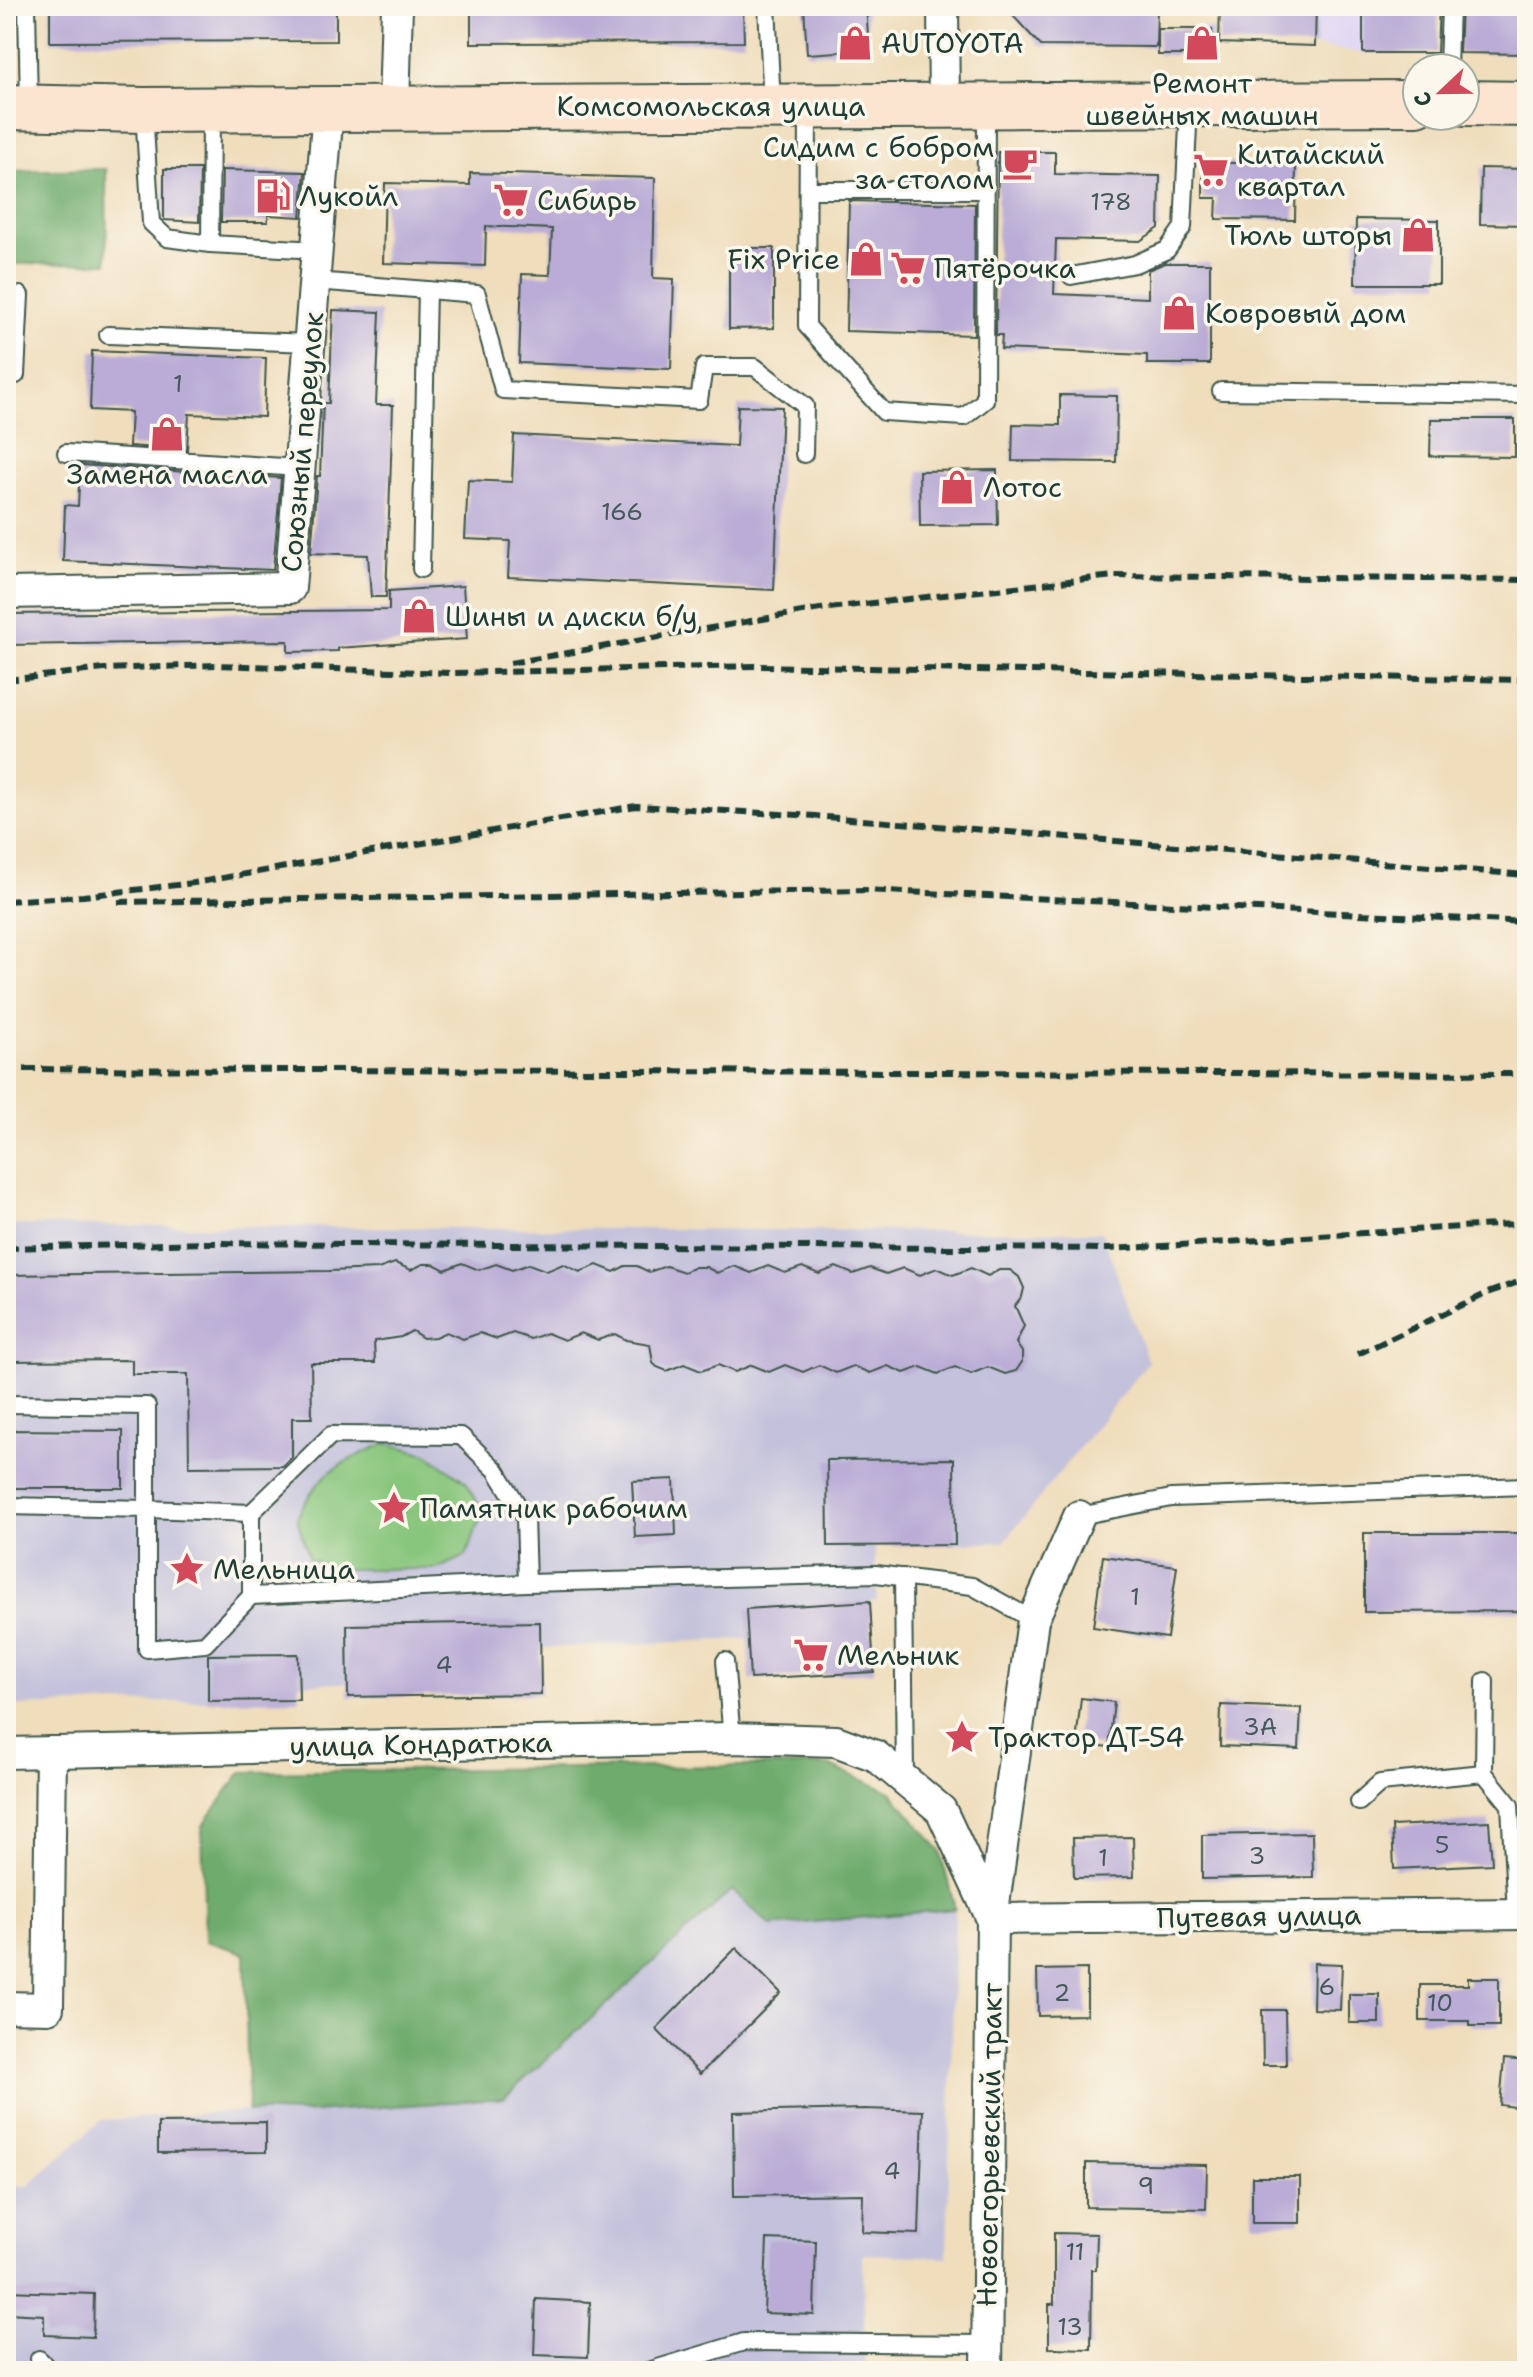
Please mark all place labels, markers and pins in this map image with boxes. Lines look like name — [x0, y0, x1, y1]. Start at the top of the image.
shop icon: AUTOYOTA — [836, 24, 874, 62]
place label: AUTOYOTA — [881, 24, 1024, 62]
shop icon: Ремонт швейных машин — [1183, 24, 1221, 62]
place label: Ремонт швейных машин — [1085, 64, 1319, 134]
place label: Сидим с бобром за столом — [763, 128, 994, 198]
place label: Китайский квартал — [1237, 135, 1384, 205]
cafe icon: Сидим с бобром за столом — [1001, 144, 1039, 182]
supermarket icon: Китайский квартал — [1192, 151, 1230, 189]
fuel station icon: Лукойл — [254, 177, 292, 215]
place label: Лукойл — [299, 177, 399, 215]
supermarket icon: Сибирь — [492, 181, 530, 219]
place label: Сибирь — [537, 181, 637, 219]
place label: Тюль шторы — [1224, 216, 1392, 254]
shop icon: Тюль шторы — [1399, 216, 1437, 254]
place label: Fix Price — [727, 240, 840, 278]
shop icon: Fix Price — [847, 240, 885, 278]
supermarket icon: Пятёрочка — [889, 249, 927, 287]
place label: Пятёрочка — [934, 249, 1076, 287]
shop icon: Ковровый дом — [1160, 294, 1198, 332]
place label: Ковровый дом — [1205, 294, 1406, 332]
shop icon: Замена масла — [148, 415, 186, 453]
place label: Замена масла — [66, 455, 268, 493]
shop icon: Лотос — [938, 468, 976, 506]
place label: Лотос — [983, 468, 1062, 506]
shop icon: Шины и диски б/у — [400, 597, 438, 635]
place label: Шины и диски б/у — [445, 597, 698, 635]
place icon: Памятник рабочим — [375, 1489, 413, 1527]
place label: Памятник рабочим — [420, 1489, 688, 1527]
place icon: Мельница — [168, 1550, 206, 1588]
place label: Мельница — [213, 1550, 355, 1588]
supermarket icon: Мельник — [792, 1636, 830, 1674]
place label: Мельник — [837, 1636, 959, 1674]
place icon: Трактор ДТ-54 — [943, 1718, 981, 1756]
place label: Трактор ДТ-54 — [988, 1718, 1185, 1756]

